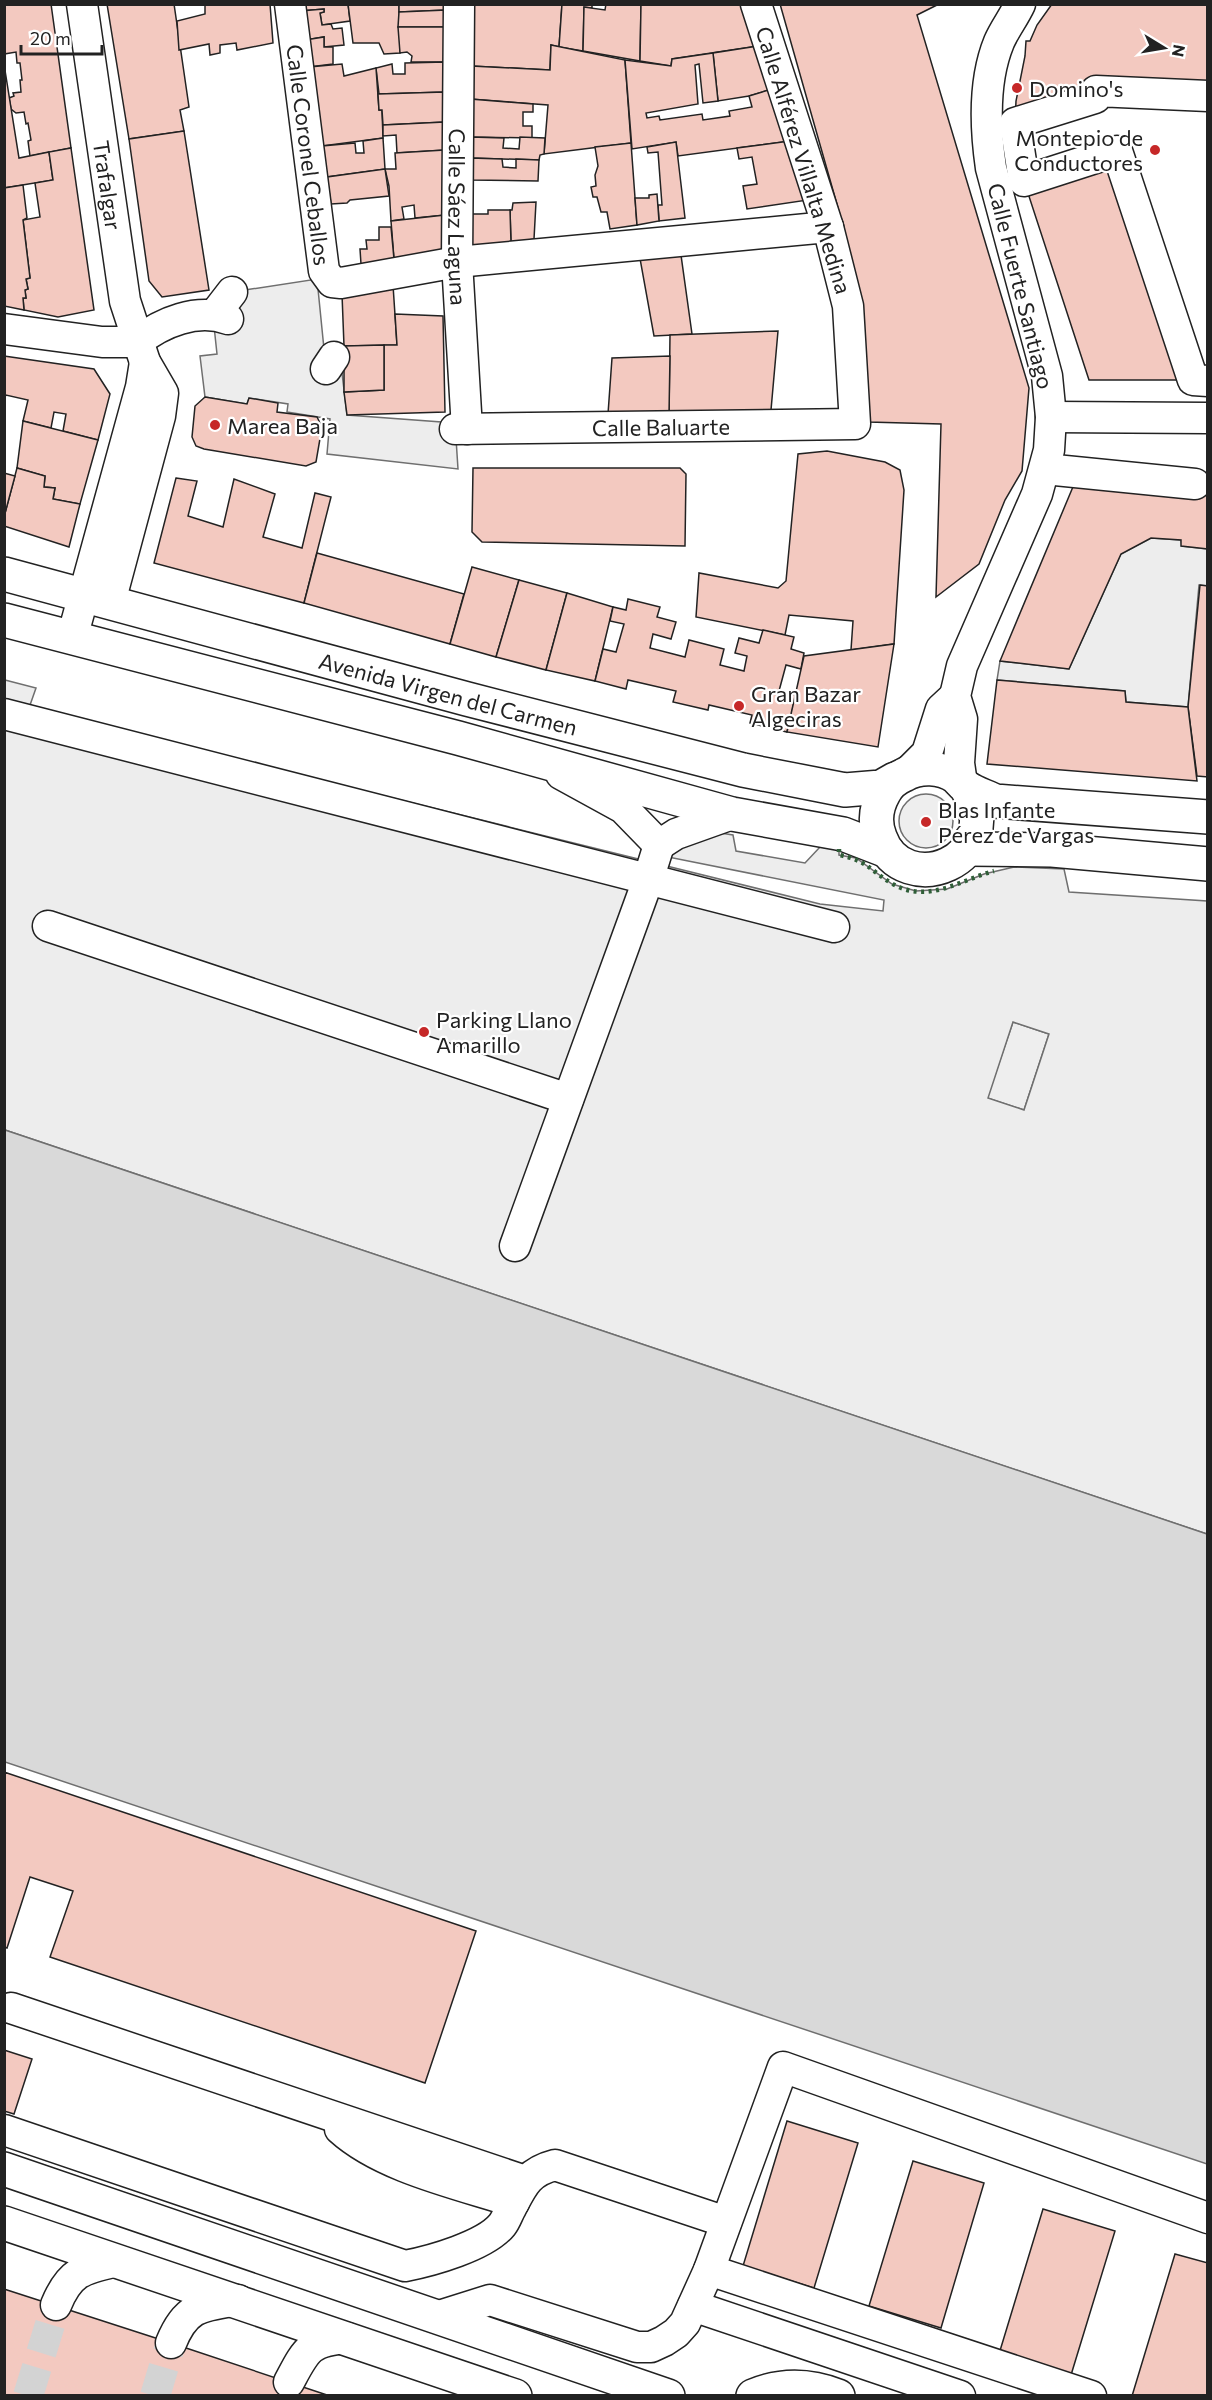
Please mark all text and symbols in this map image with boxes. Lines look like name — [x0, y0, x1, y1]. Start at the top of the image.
scale bar — [21, 18, 102, 56]
north arrow — [1134, 18, 1194, 78]
street label: Calle Alférez Villalta Medina — [750, 23, 858, 297]
text: 20 m — [30, 27, 71, 49]
street label: Calle Coronel Ceballos — [282, 43, 337, 267]
text: N — [1169, 43, 1190, 59]
place label: Domino's — [1029, 75, 1123, 102]
marker: Domino's — [1010, 81, 1024, 95]
place label: Montepio de Conductores — [1014, 124, 1143, 176]
street label: Calle Sáez Laguna — [443, 128, 473, 306]
street label: Trafalgar — [88, 139, 128, 232]
marker: Montepio de Conductores — [1148, 143, 1162, 157]
street label: Calle Fuerte Santiago — [982, 180, 1060, 392]
place label: Marea Baja — [227, 412, 338, 439]
street label: Calle Baluarte — [592, 412, 730, 441]
marker: Marea Baja — [208, 418, 222, 432]
street label: Avenida Virgen del Carmen — [316, 646, 580, 740]
place label: Gran Bazar Algeciras — [751, 680, 861, 732]
marker: Gran Bazar Algeciras — [732, 699, 746, 713]
place label: Blas Infante Pérez de Vargas — [938, 796, 1094, 848]
marker: Blas Infante Pérez de Vargas — [919, 815, 933, 829]
place label: Parking Llano Amarillo — [436, 1006, 572, 1058]
marker: Parking Llano Amarillo — [417, 1025, 431, 1039]

